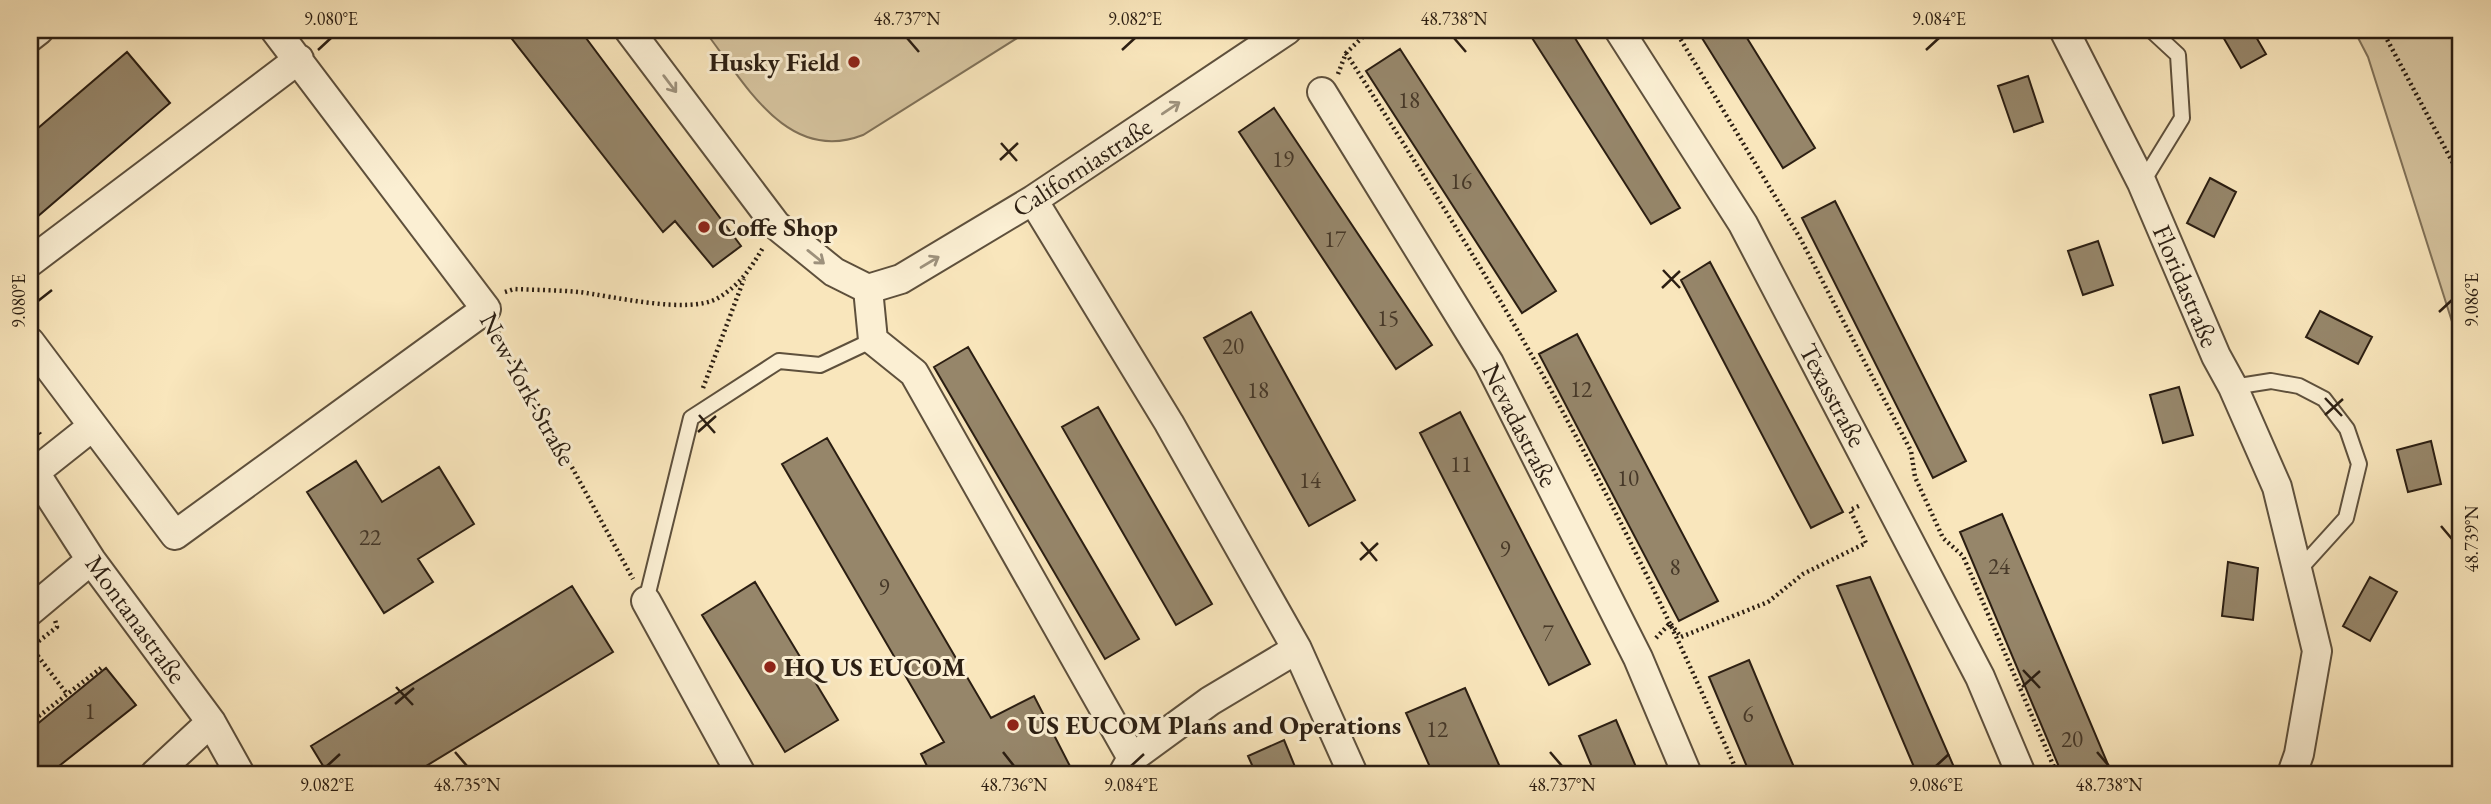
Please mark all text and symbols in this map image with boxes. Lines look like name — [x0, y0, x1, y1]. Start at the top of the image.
text: 9.080°E — [304, 7, 358, 30]
text: 48.737°N — [874, 7, 941, 30]
text: 9.082°E — [1108, 7, 1162, 30]
text: 48.738°N — [1421, 7, 1488, 30]
text: 9.084°E — [1912, 7, 1966, 30]
place label: Husky Field — [709, 45, 841, 79]
marker: Husky Field — [846, 54, 862, 70]
one-way arrow — [662, 74, 677, 93]
house number: 18 — [1398, 85, 1420, 115]
one-way arrow — [1161, 100, 1180, 115]
street label: Californiastraße — [1006, 109, 1158, 225]
house number: 19 — [1272, 144, 1294, 174]
house number: 16 — [1450, 166, 1472, 196]
place label: Coffe Shop — [718, 210, 838, 244]
marker: Coffe Shop — [696, 219, 712, 235]
street label: Floridastraße — [2145, 220, 2227, 352]
house number: 17 — [1324, 224, 1347, 254]
one-way arrow — [806, 249, 825, 264]
one-way arrow — [920, 254, 940, 268]
text: 9.086°E — [2460, 273, 2483, 327]
text: 9.080°E — [7, 274, 30, 328]
house number: 15 — [1377, 303, 1399, 333]
street label: New-York-Straße — [472, 306, 584, 472]
house number: 20 — [1222, 331, 1244, 361]
street label: Texasstraße — [1791, 337, 1875, 453]
street label: Nevadastraße — [1474, 357, 1566, 493]
house number: 12 — [1570, 374, 1592, 404]
house number: 18 — [1247, 375, 1269, 405]
house number: 11 — [1450, 449, 1472, 479]
house number: 10 — [1617, 463, 1639, 493]
house number: 14 — [1299, 465, 1322, 495]
text: 48.739°N — [2460, 505, 2483, 572]
house number: 22 — [359, 522, 381, 552]
house number: 9 — [1499, 534, 1511, 564]
street label: Montanastraße — [78, 548, 194, 690]
house number: 24 — [1988, 551, 2011, 581]
house number: 8 — [1669, 552, 1681, 582]
house number: 9 — [878, 572, 890, 602]
house number: 7 — [1542, 618, 1554, 648]
place label: HQ US EUCOM — [784, 650, 966, 684]
marker: HQ US EUCOM — [762, 659, 778, 675]
house number: 1 — [84, 696, 96, 726]
house number: 6 — [1742, 699, 1754, 729]
place label: US EUCOM Plans and Operations — [1027, 708, 1401, 742]
house number: 12 — [1426, 714, 1448, 744]
marker: US EUCOM Plans and Operations — [1005, 717, 1021, 733]
house number: 20 — [2061, 724, 2083, 754]
text: 9.082°E — [300, 773, 354, 796]
text: 48.735°N — [434, 773, 501, 796]
text: 48.736°N — [981, 773, 1048, 796]
text: 9.084°E — [1104, 773, 1158, 796]
text: 48.737°N — [1529, 773, 1596, 796]
text: 9.086°E — [1909, 773, 1963, 796]
text: 48.738°N — [2076, 773, 2143, 796]

